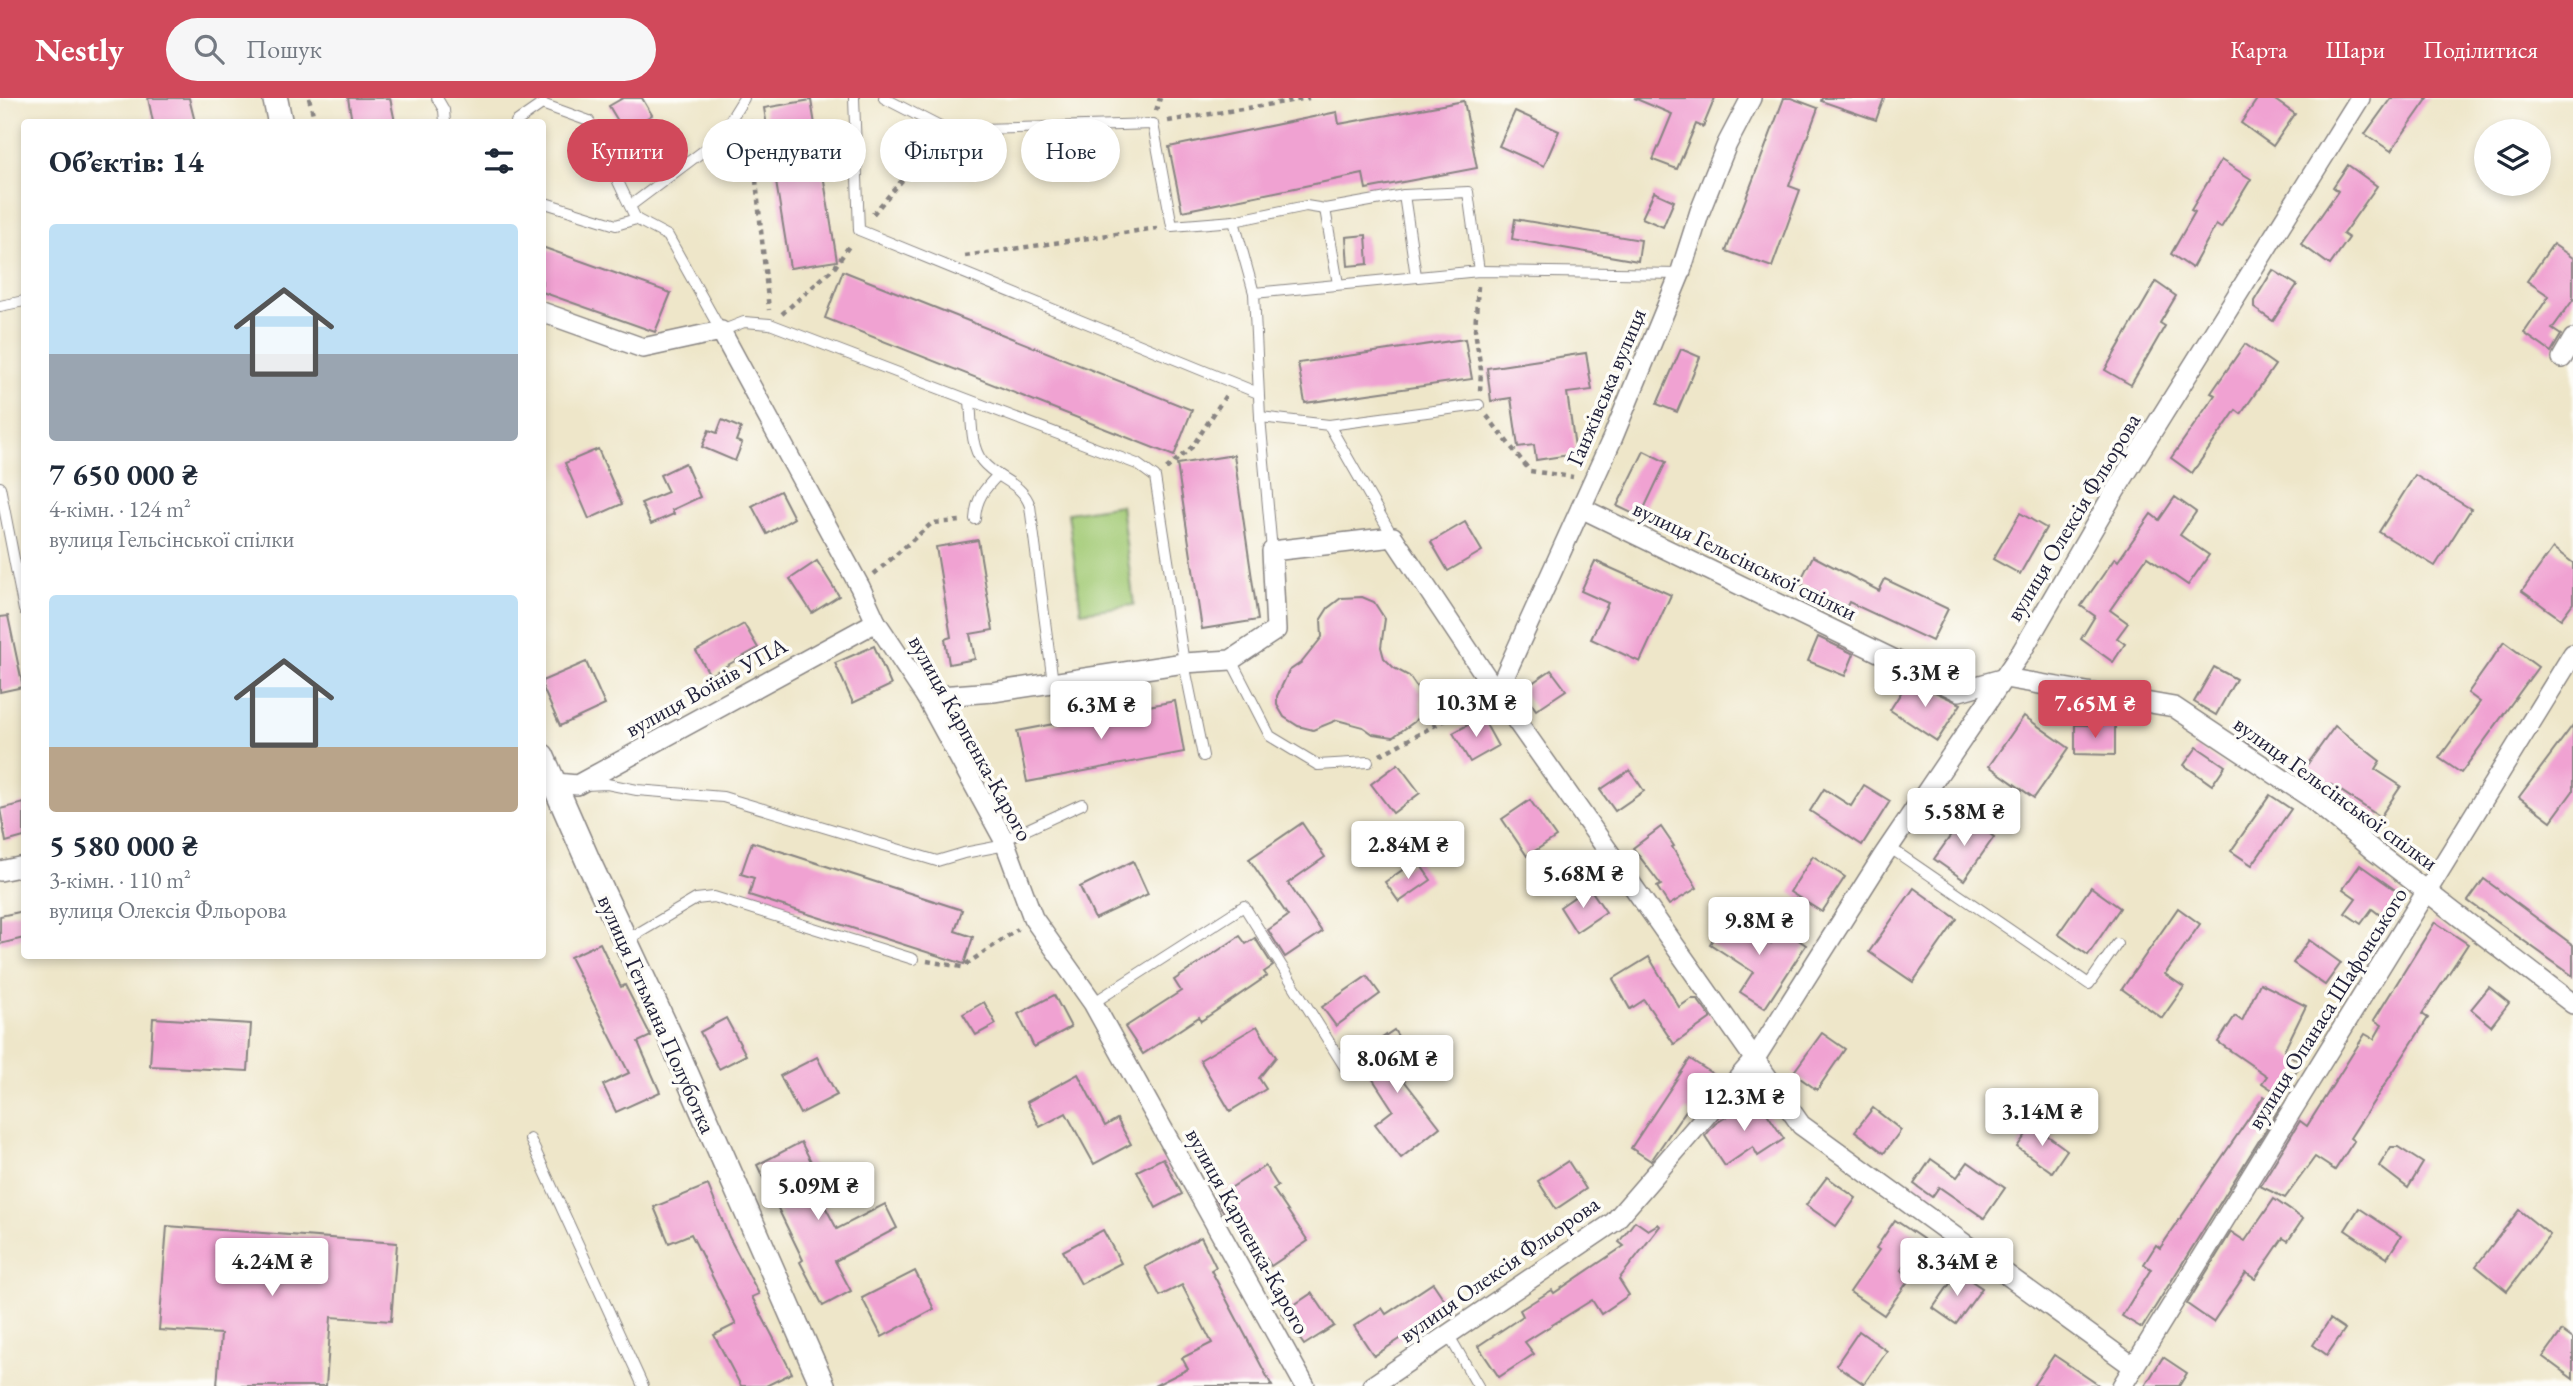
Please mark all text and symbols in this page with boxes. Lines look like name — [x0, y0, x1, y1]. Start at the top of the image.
search box — [166, 18, 656, 81]
text: Nestly — [35, 28, 124, 71]
icon: search — [190, 30, 228, 68]
text: Пошук — [246, 32, 322, 66]
text: Карта — [2230, 34, 2288, 65]
text: Шари — [2326, 34, 2385, 65]
text: Поділитися — [2423, 34, 2538, 65]
chip: Купити — [567, 119, 688, 182]
chip: Орендувати — [702, 119, 866, 182]
chip: Фільтри — [880, 119, 1007, 182]
chip: Нове — [1021, 119, 1120, 182]
map controls — [2474, 119, 2551, 196]
button: layers — [2474, 119, 2551, 196]
text: Об’єктів: 14 — [49, 142, 204, 181]
icon: filters — [480, 142, 518, 180]
icon: home — [221, 269, 347, 395]
street label: Ганжівська вулиця — [1559, 304, 1653, 470]
street label: вулиця Олексія Фльорова — [1999, 407, 2148, 627]
text: 7 650 000 ₴ — [49, 455, 198, 494]
street label: вулиця Гельсінської спілки — [1628, 493, 1862, 627]
text: 4-кімн. · 124 m² — [49, 494, 191, 524]
text: вулиця Гельсінської спілки — [49, 524, 294, 554]
street label: вулиця Воїнів УПА — [620, 630, 793, 744]
street label: вулиця Карпенка-Карого — [902, 630, 1040, 846]
icon: home — [221, 640, 347, 766]
pin: 5.3M ₴ — [1868, 650, 1982, 709]
text: 5.3M ₴ — [1890, 657, 1960, 687]
pin: 10.3M ₴ — [1411, 680, 1541, 739]
pin: 7.65M ₴ — [2030, 680, 2160, 740]
pin: 6.3M ₴ — [1044, 682, 1158, 741]
text: 10.3M ₴ — [1435, 687, 1517, 717]
text: 7.65M ₴ — [2054, 688, 2136, 718]
text: 6.3M ₴ — [1066, 689, 1136, 719]
street label: вулиця Гельсінської спілки — [2228, 709, 2444, 877]
pin: 5.58M ₴ — [1899, 788, 2029, 848]
text: 5.58M ₴ — [1923, 796, 2005, 826]
pin: 2.84M ₴ — [1343, 822, 1473, 881]
text: 5 580 000 ₴ — [49, 826, 198, 865]
text: 2.84M ₴ — [1367, 829, 1449, 859]
pin: 5.68M ₴ — [1518, 850, 1648, 910]
text: 5.68M ₴ — [1542, 858, 1624, 888]
text: 3-кімн. · 110 m² — [49, 865, 191, 895]
street label: вулиця Опанаса Шафонського — [2240, 881, 2414, 1135]
street label: вулиця Гетьмана Полуботка — [591, 890, 724, 1139]
text: вулиця Олексія Фльорова — [49, 895, 287, 925]
pin: 9.8M ₴ — [1702, 898, 1816, 957]
text: 9.8M ₴ — [1724, 905, 1794, 935]
pin: 8.06M ₴ — [1332, 1035, 1462, 1095]
text: 8.06M ₴ — [1356, 1043, 1438, 1073]
pin: 12.3M ₴ — [1679, 1074, 1809, 1133]
text: 12.3M ₴ — [1703, 1081, 1785, 1111]
pin: 3.14M ₴ — [1977, 1088, 2107, 1148]
text: 3.14M ₴ — [2001, 1096, 2083, 1126]
street label: вулиця Карпенка-Карого — [1179, 1123, 1317, 1339]
pin: 5.09M ₴ — [753, 1162, 883, 1222]
text: 5.09M ₴ — [777, 1170, 859, 1200]
street label: вулиця Олексія Фльорова — [1393, 1188, 1606, 1349]
pin: 4.24M ₴ — [207, 1238, 337, 1298]
pin: 8.34M ₴ — [1892, 1238, 2022, 1298]
text: 4.24M ₴ — [231, 1246, 313, 1276]
text: 8.34M ₴ — [1916, 1246, 1998, 1276]

